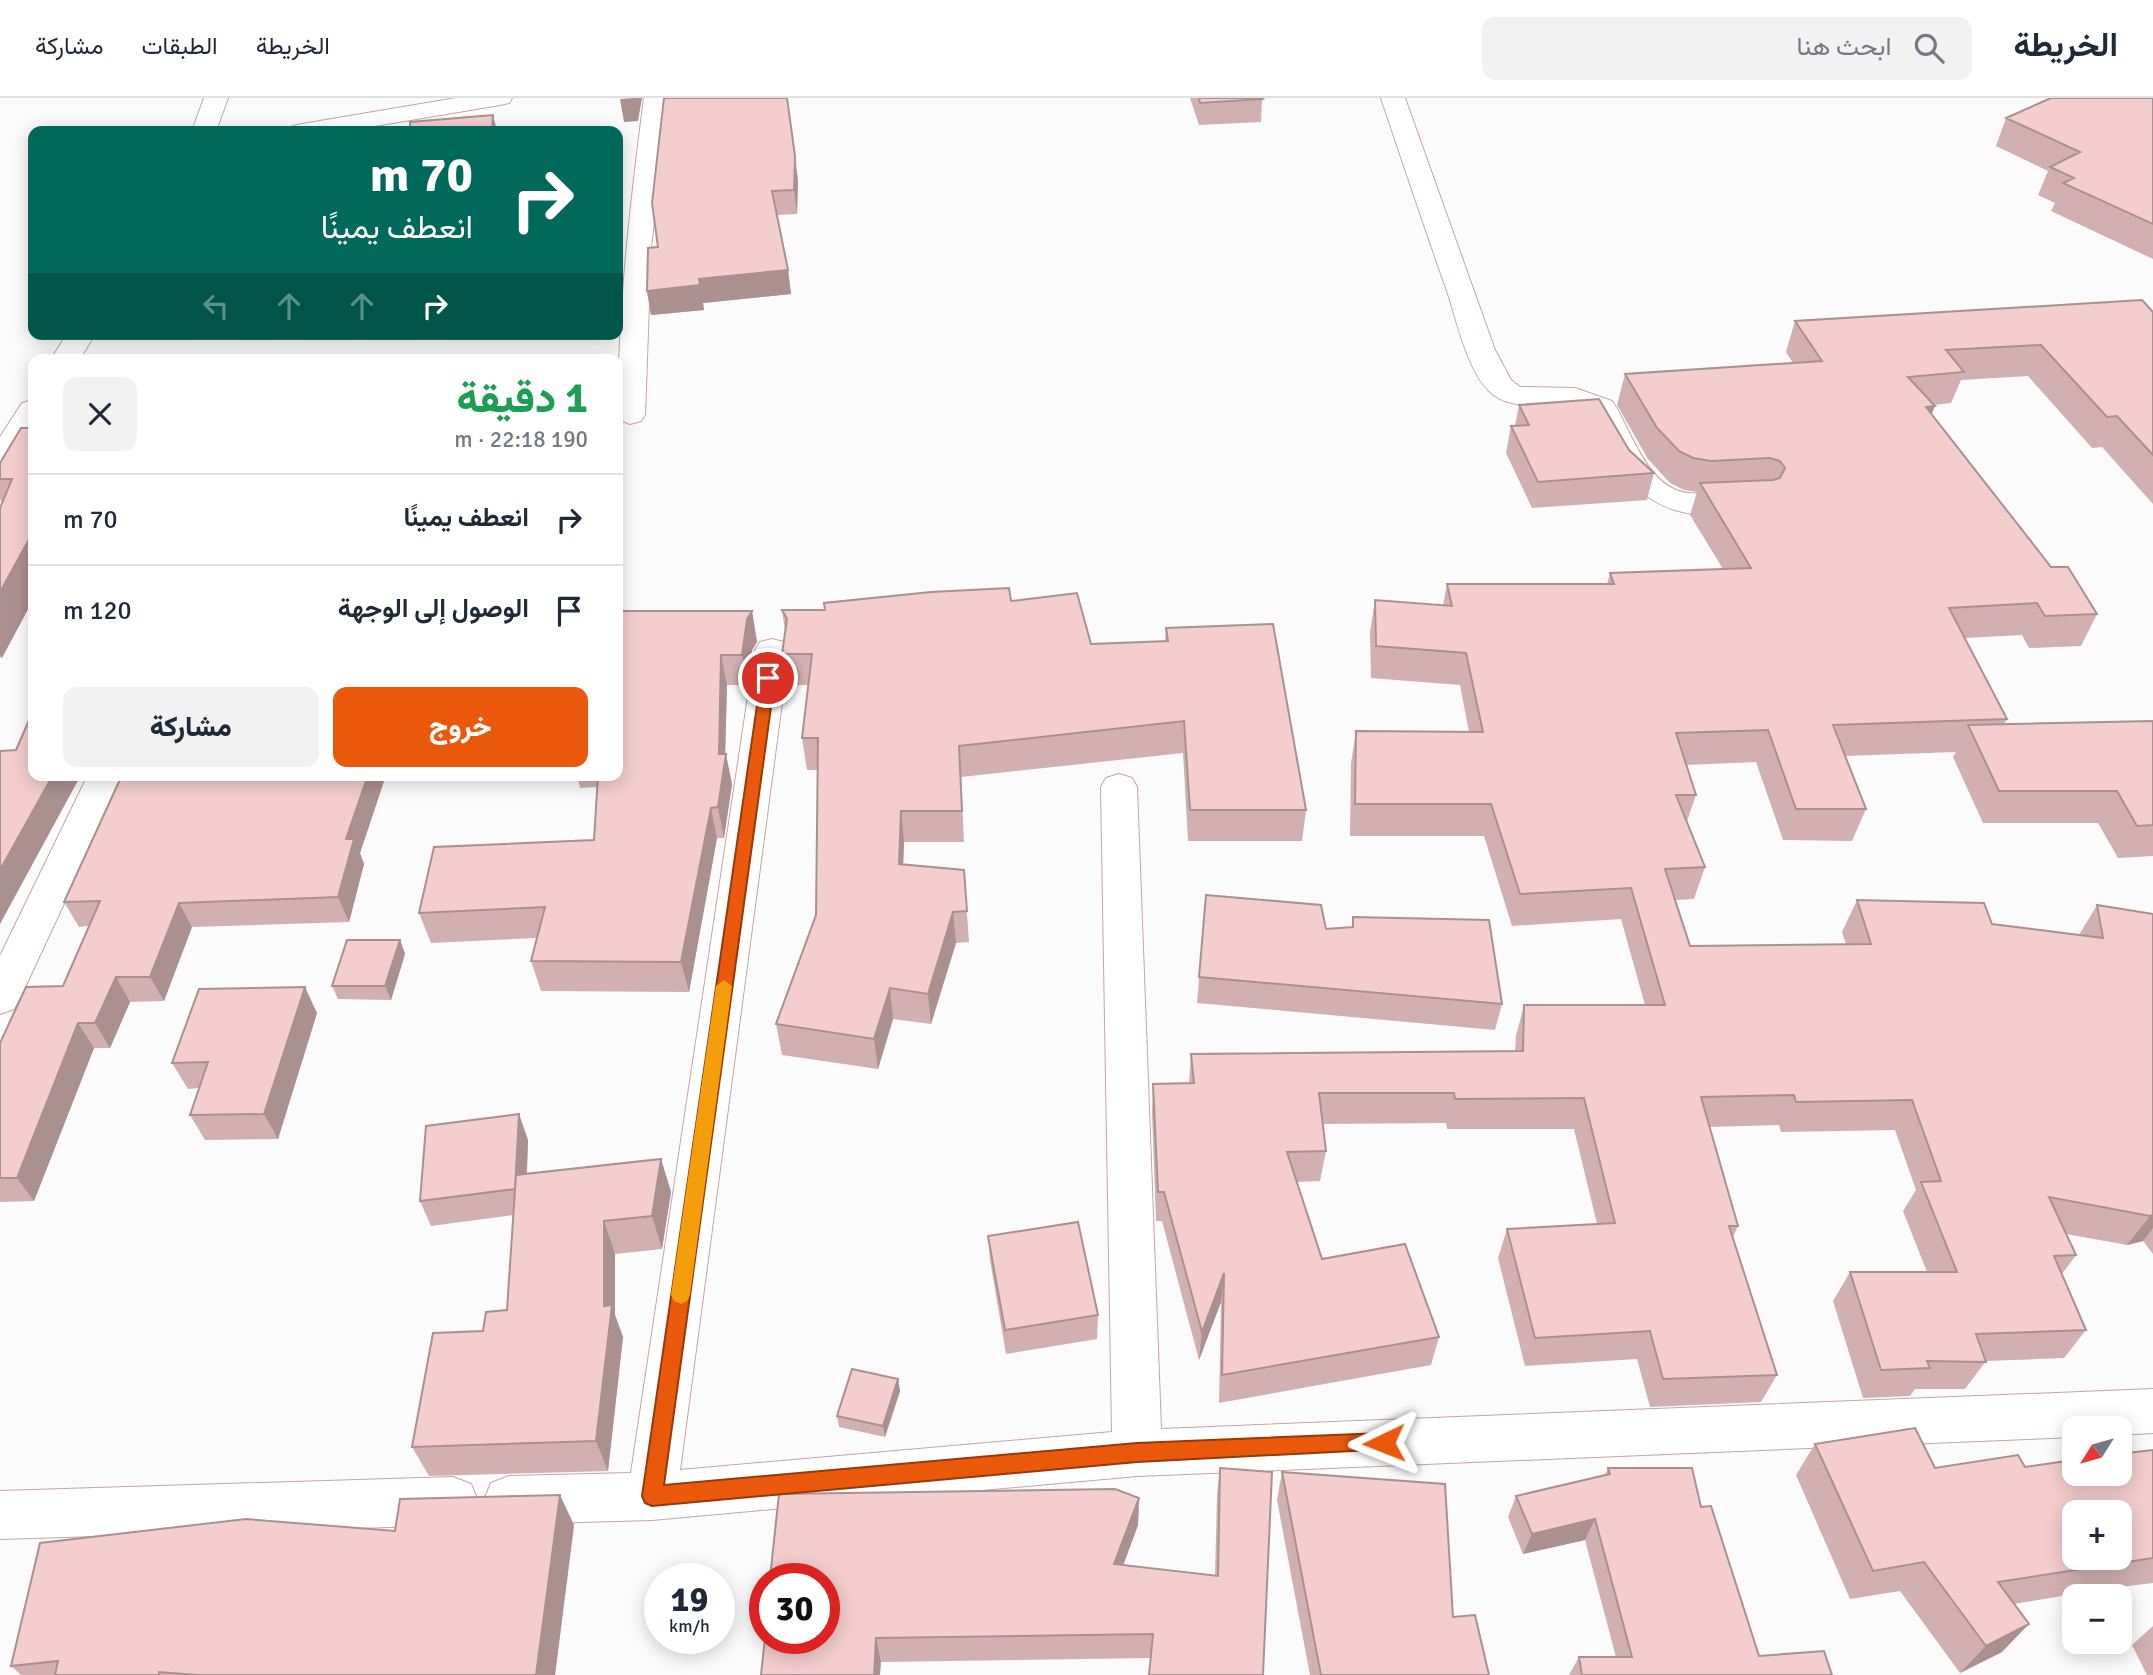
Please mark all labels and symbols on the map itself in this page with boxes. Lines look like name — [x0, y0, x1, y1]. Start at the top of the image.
pin — [738, 648, 798, 708]
position arrow — [1347, 1406, 1421, 1480]
north arrow — [2062, 1416, 2132, 1486]
speed limit sign: 30 — [749, 1563, 840, 1654]

